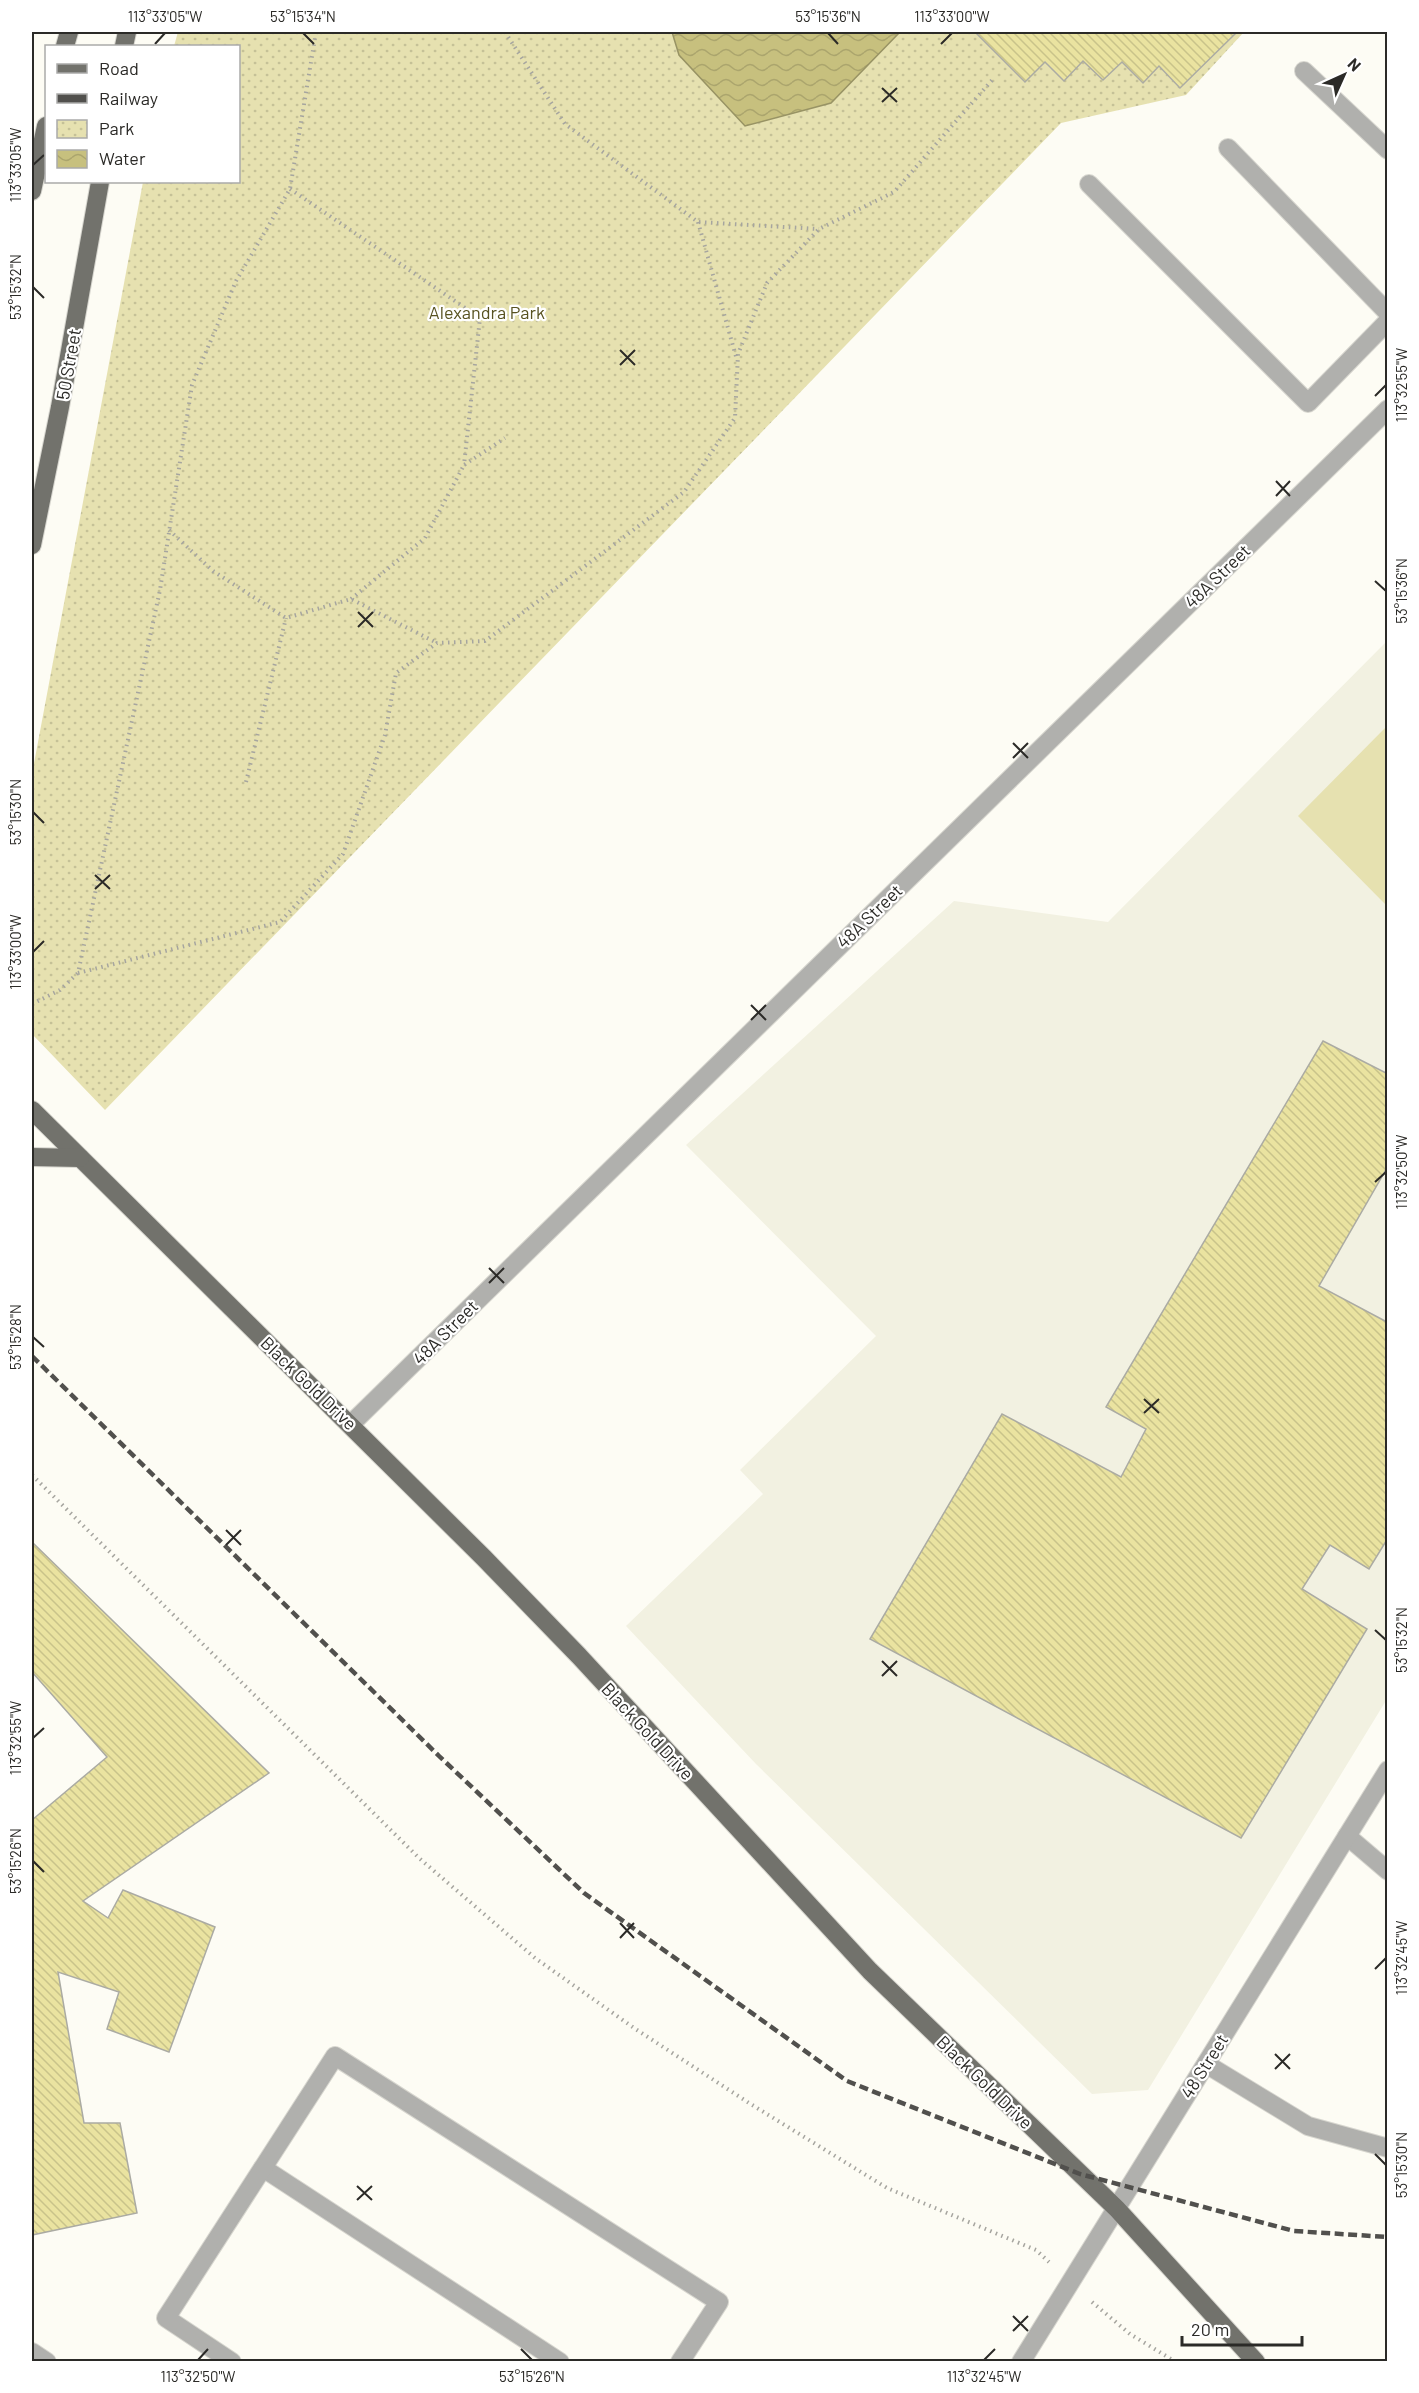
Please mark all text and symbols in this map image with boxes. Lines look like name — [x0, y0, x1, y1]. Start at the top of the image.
text: 113°33'05"W — [128, 7, 202, 25]
text: 53°15'34"N — [270, 7, 336, 25]
text: 53°15'36"N — [795, 7, 861, 25]
text: 113°33'00"W — [914, 7, 990, 25]
legend — [45, 45, 240, 183]
north arrow — [1314, 45, 1374, 105]
text: N — [1344, 54, 1365, 75]
text: Road — [99, 57, 139, 79]
text: Railway — [99, 87, 158, 109]
text: Park — [99, 117, 134, 139]
text: 113°33'05"W — [6, 128, 24, 202]
text: Water — [99, 147, 146, 169]
text: 53°15'32"N — [6, 254, 24, 320]
park label: Alexandra Park — [429, 301, 545, 323]
street label: 50 Street — [51, 327, 85, 401]
text: 113°32'55"W — [1392, 348, 1410, 422]
street label: 48A Street — [1180, 539, 1254, 613]
text: 53°15'36"N — [1392, 558, 1410, 624]
text: 53°15'30"N — [6, 779, 24, 845]
street label: 48A Street — [832, 879, 906, 953]
text: 113°33'00"W — [6, 914, 24, 990]
text: 113°32'50"W — [1392, 1134, 1410, 1210]
street label: 48A Street — [408, 1295, 482, 1369]
text: 53°15'28"N — [6, 1304, 24, 1370]
street label: Black Gold Drive — [256, 1332, 362, 1434]
text: 53°15'32"N — [1392, 1607, 1410, 1673]
street label: Black Gold Drive — [597, 1678, 699, 1784]
text: 113°32'55"W — [6, 1701, 24, 1775]
text: 53°15'26"N — [6, 1828, 24, 1894]
text: 113°32'45"W — [1392, 1921, 1410, 1995]
street label: 48 Street — [1176, 2030, 1232, 2102]
street label: Black Gold Drive — [932, 2031, 1038, 2133]
text: 53°15'30"N — [1392, 2132, 1410, 2198]
scale bar — [1182, 2309, 1302, 2347]
text: 20 m — [1191, 2318, 1229, 2340]
text: 113°32'50"W — [160, 2367, 236, 2385]
text: 53°15'26"N — [499, 2367, 565, 2385]
text: 113°32'45"W — [947, 2367, 1021, 2385]

